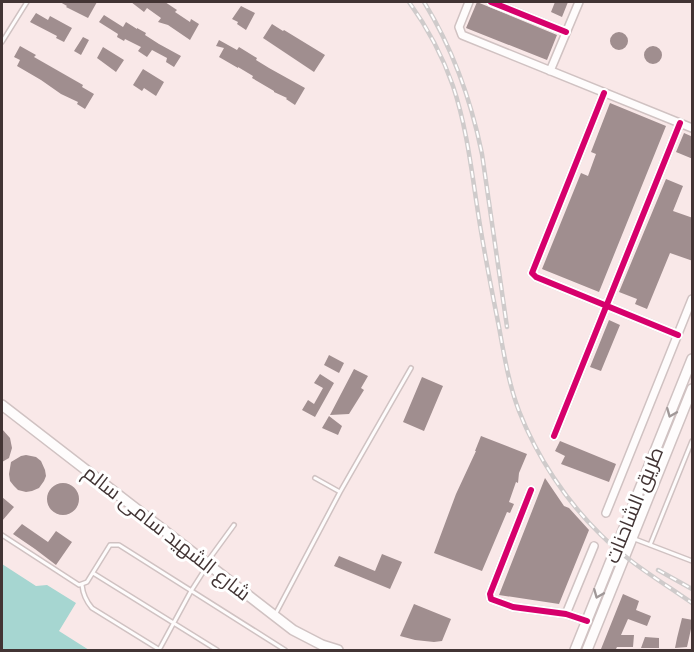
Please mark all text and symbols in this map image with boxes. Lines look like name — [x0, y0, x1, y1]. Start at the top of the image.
one-way arrow — [666, 407, 678, 418]
street label: طريق الشاحنات — [600, 443, 669, 567]
street label: شارع الشهيد سامى سالم — [77, 460, 255, 607]
one-way arrow — [593, 588, 605, 599]

